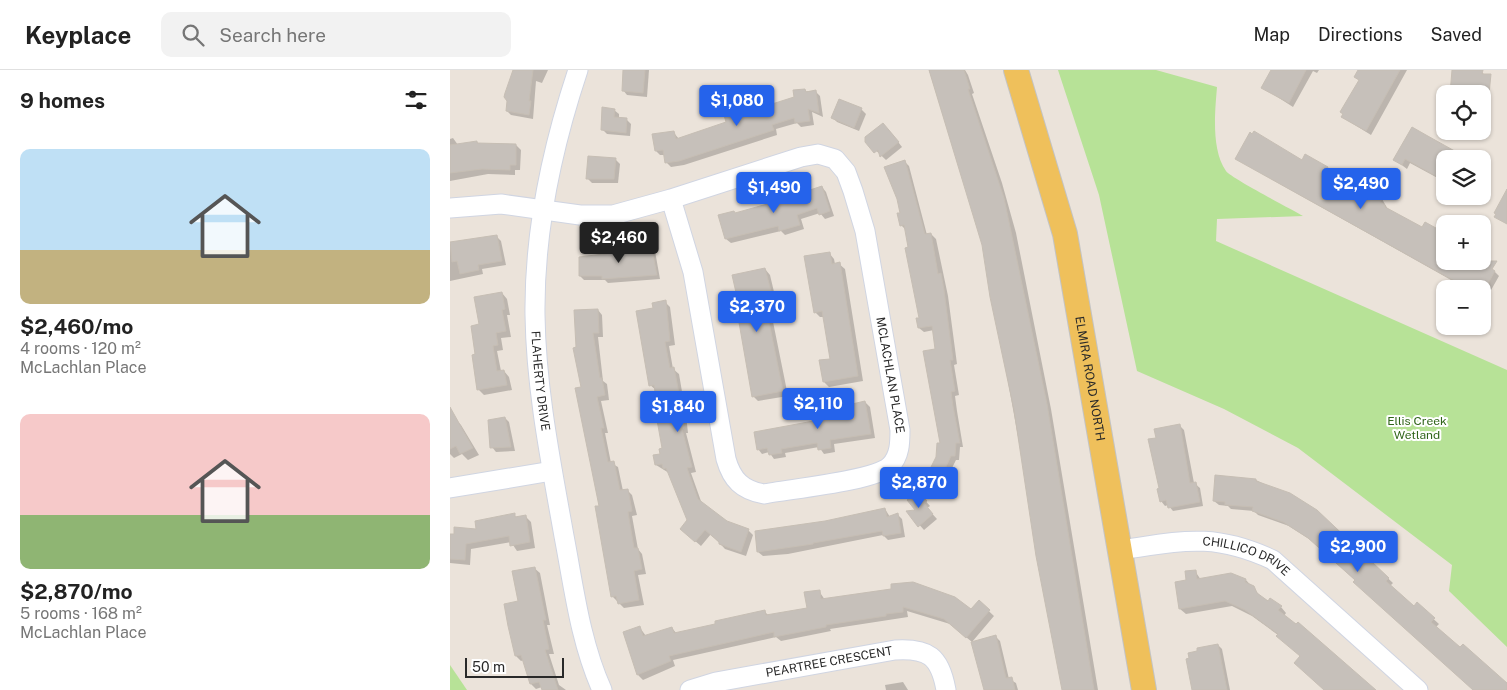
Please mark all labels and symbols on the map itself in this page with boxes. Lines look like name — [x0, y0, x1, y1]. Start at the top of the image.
pin: $1,080 — [696, 85, 778, 127]
pin: $2,490 — [1320, 168, 1402, 210]
pin: $1,490 — [733, 172, 815, 214]
pin: $2,460 — [578, 222, 660, 264]
pin: $2,370 — [716, 290, 798, 333]
street label: ELMIRA ROAD NORTH — [1072, 315, 1108, 442]
street label: MCLACHLAN PLACE — [873, 316, 907, 434]
street label: FLAHERTY DRIVE — [528, 330, 553, 432]
pin: $2,110 — [777, 388, 859, 430]
pin: $1,840 — [637, 390, 719, 433]
park label: Ellis Creek Wetland — [1387, 414, 1447, 442]
pin: $2,870 — [878, 466, 960, 509]
pin: $2,900 — [1317, 530, 1399, 573]
street label: CHILLICO DRIVE — [1202, 534, 1293, 579]
street label: PEARTREE CRESCENT — [765, 644, 893, 680]
scale bar — [465, 655, 564, 678]

